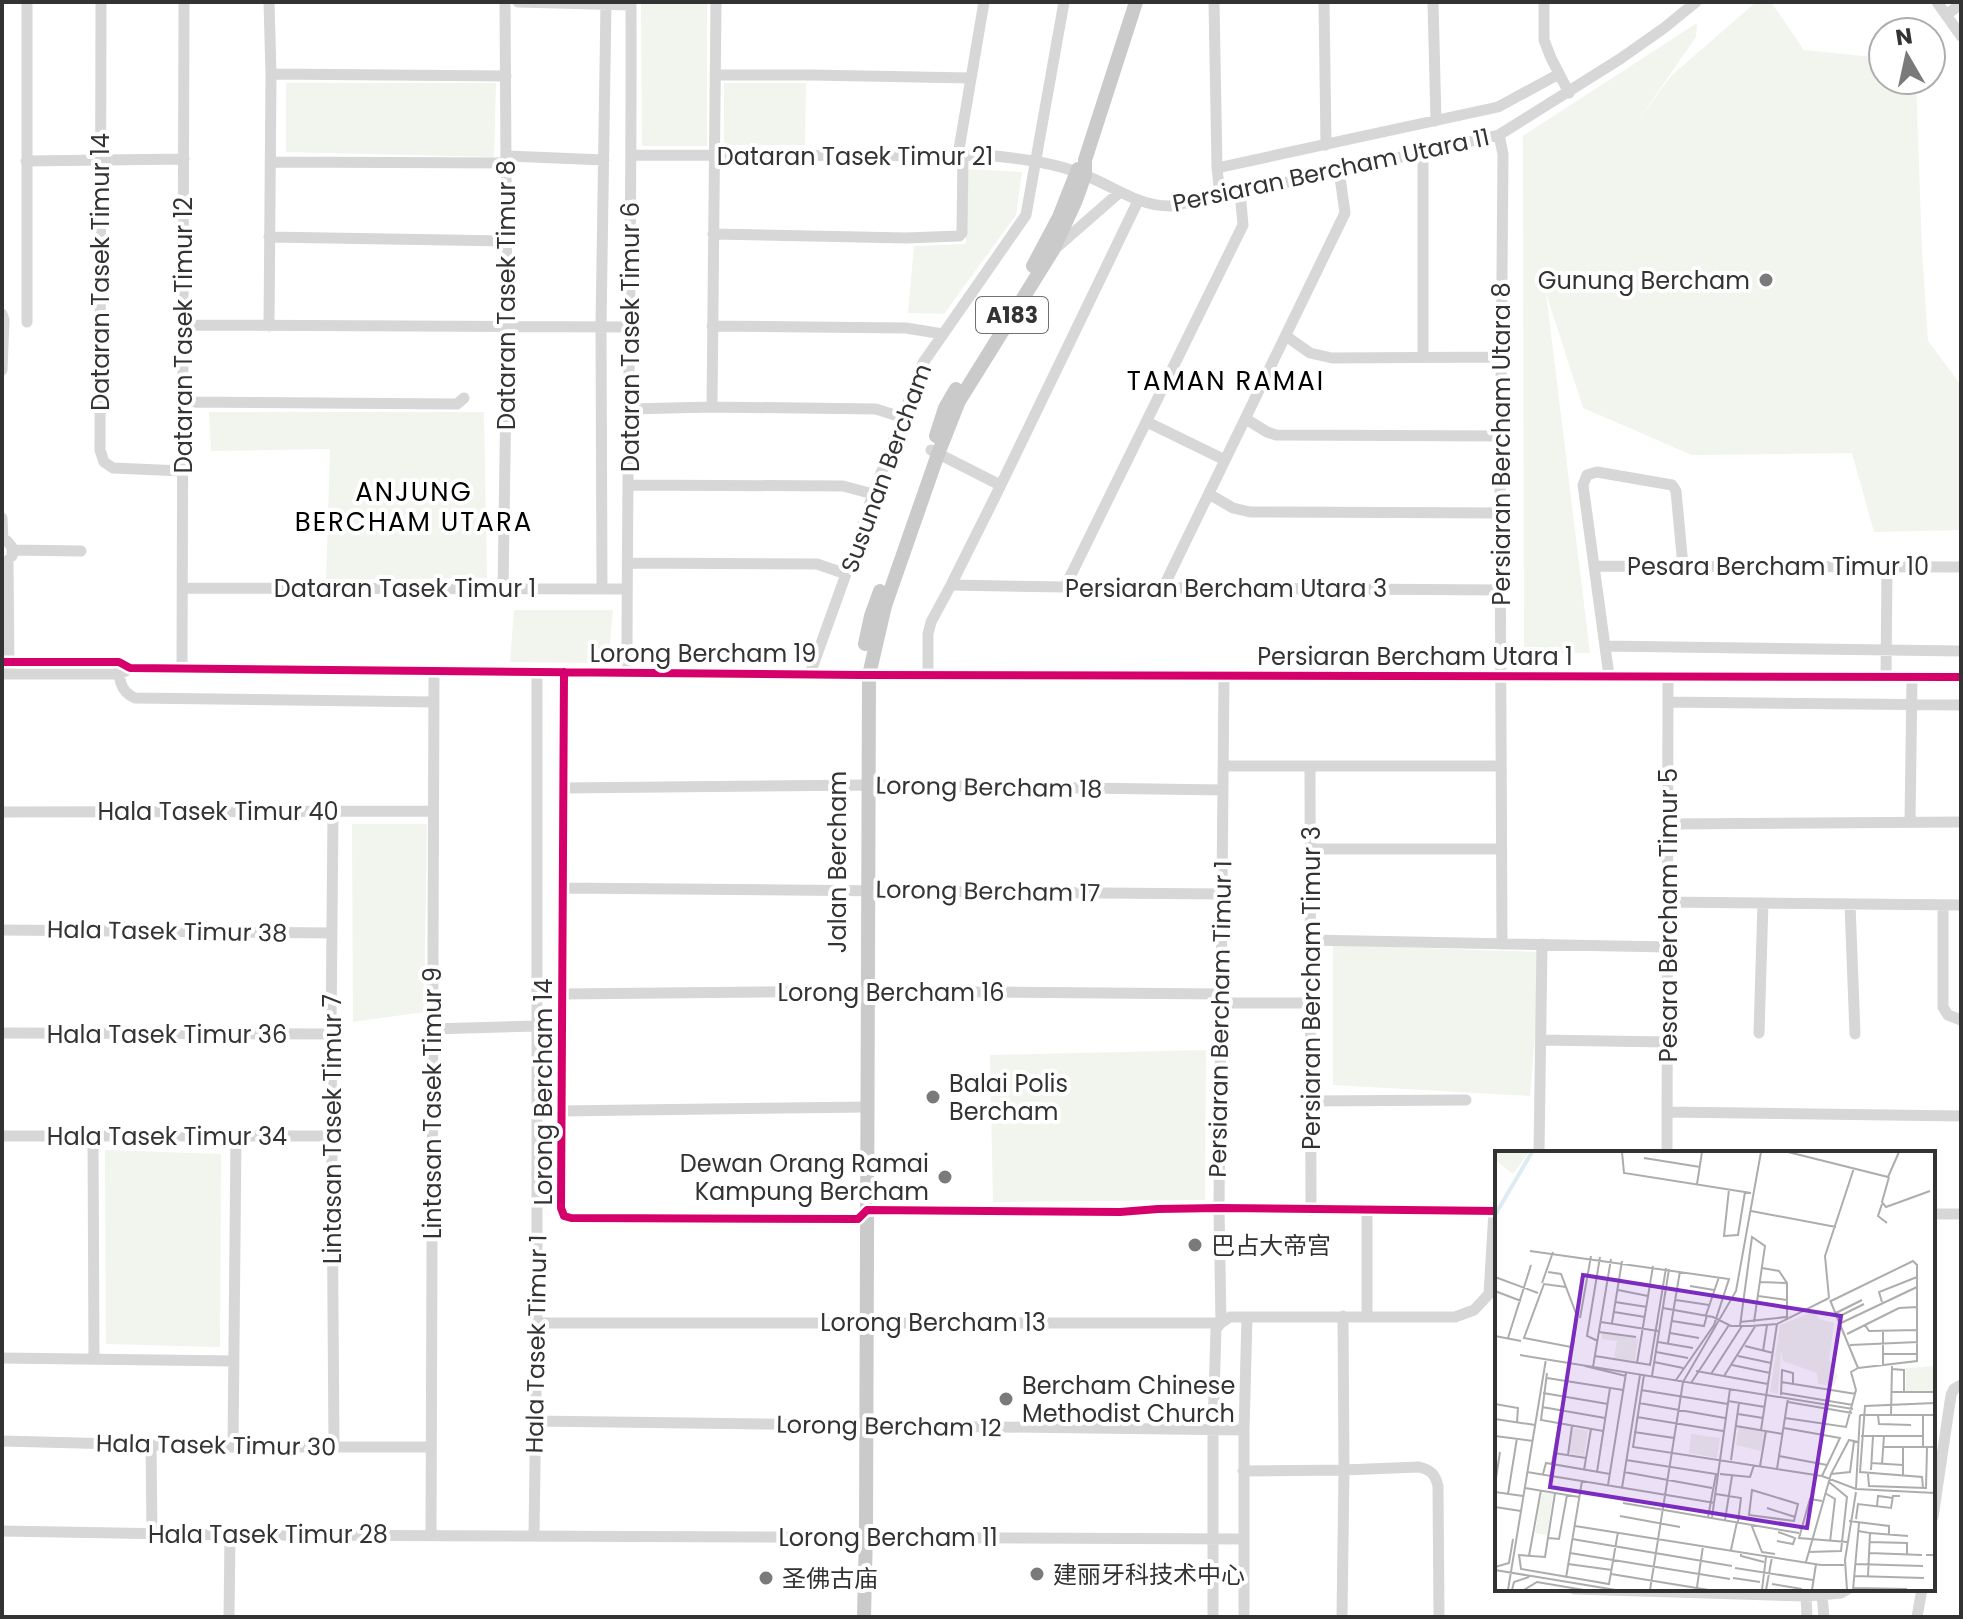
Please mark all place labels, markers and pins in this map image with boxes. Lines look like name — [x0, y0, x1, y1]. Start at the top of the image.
place label: Gunung Bercham — [1538, 264, 1750, 297]
marker: Gunung Bercham — [1757, 271, 1775, 289]
place label: Balai Polis Bercham — [949, 1067, 1068, 1128]
marker: Balai Polis Bercham — [924, 1088, 942, 1106]
place label: Dewan Orang Ramai Kampung Bercham — [680, 1147, 929, 1208]
marker: Dewan Orang Ramai Kampung Bercham — [936, 1168, 954, 1186]
place label: 巴占大帝宫 — [1211, 1229, 1331, 1262]
marker: 巴占大帝宫 — [1186, 1236, 1204, 1254]
place label: Bercham Chinese Methodist Church — [1022, 1369, 1235, 1430]
marker: Bercham Chinese Methodist Church — [997, 1390, 1015, 1408]
place label: 建丽牙科技术中心 — [1053, 1558, 1245, 1591]
place label: 圣佛古庙 — [782, 1562, 878, 1595]
marker: 建丽牙科技术中心 — [1028, 1565, 1046, 1583]
marker: 圣佛古庙 — [757, 1569, 775, 1587]

